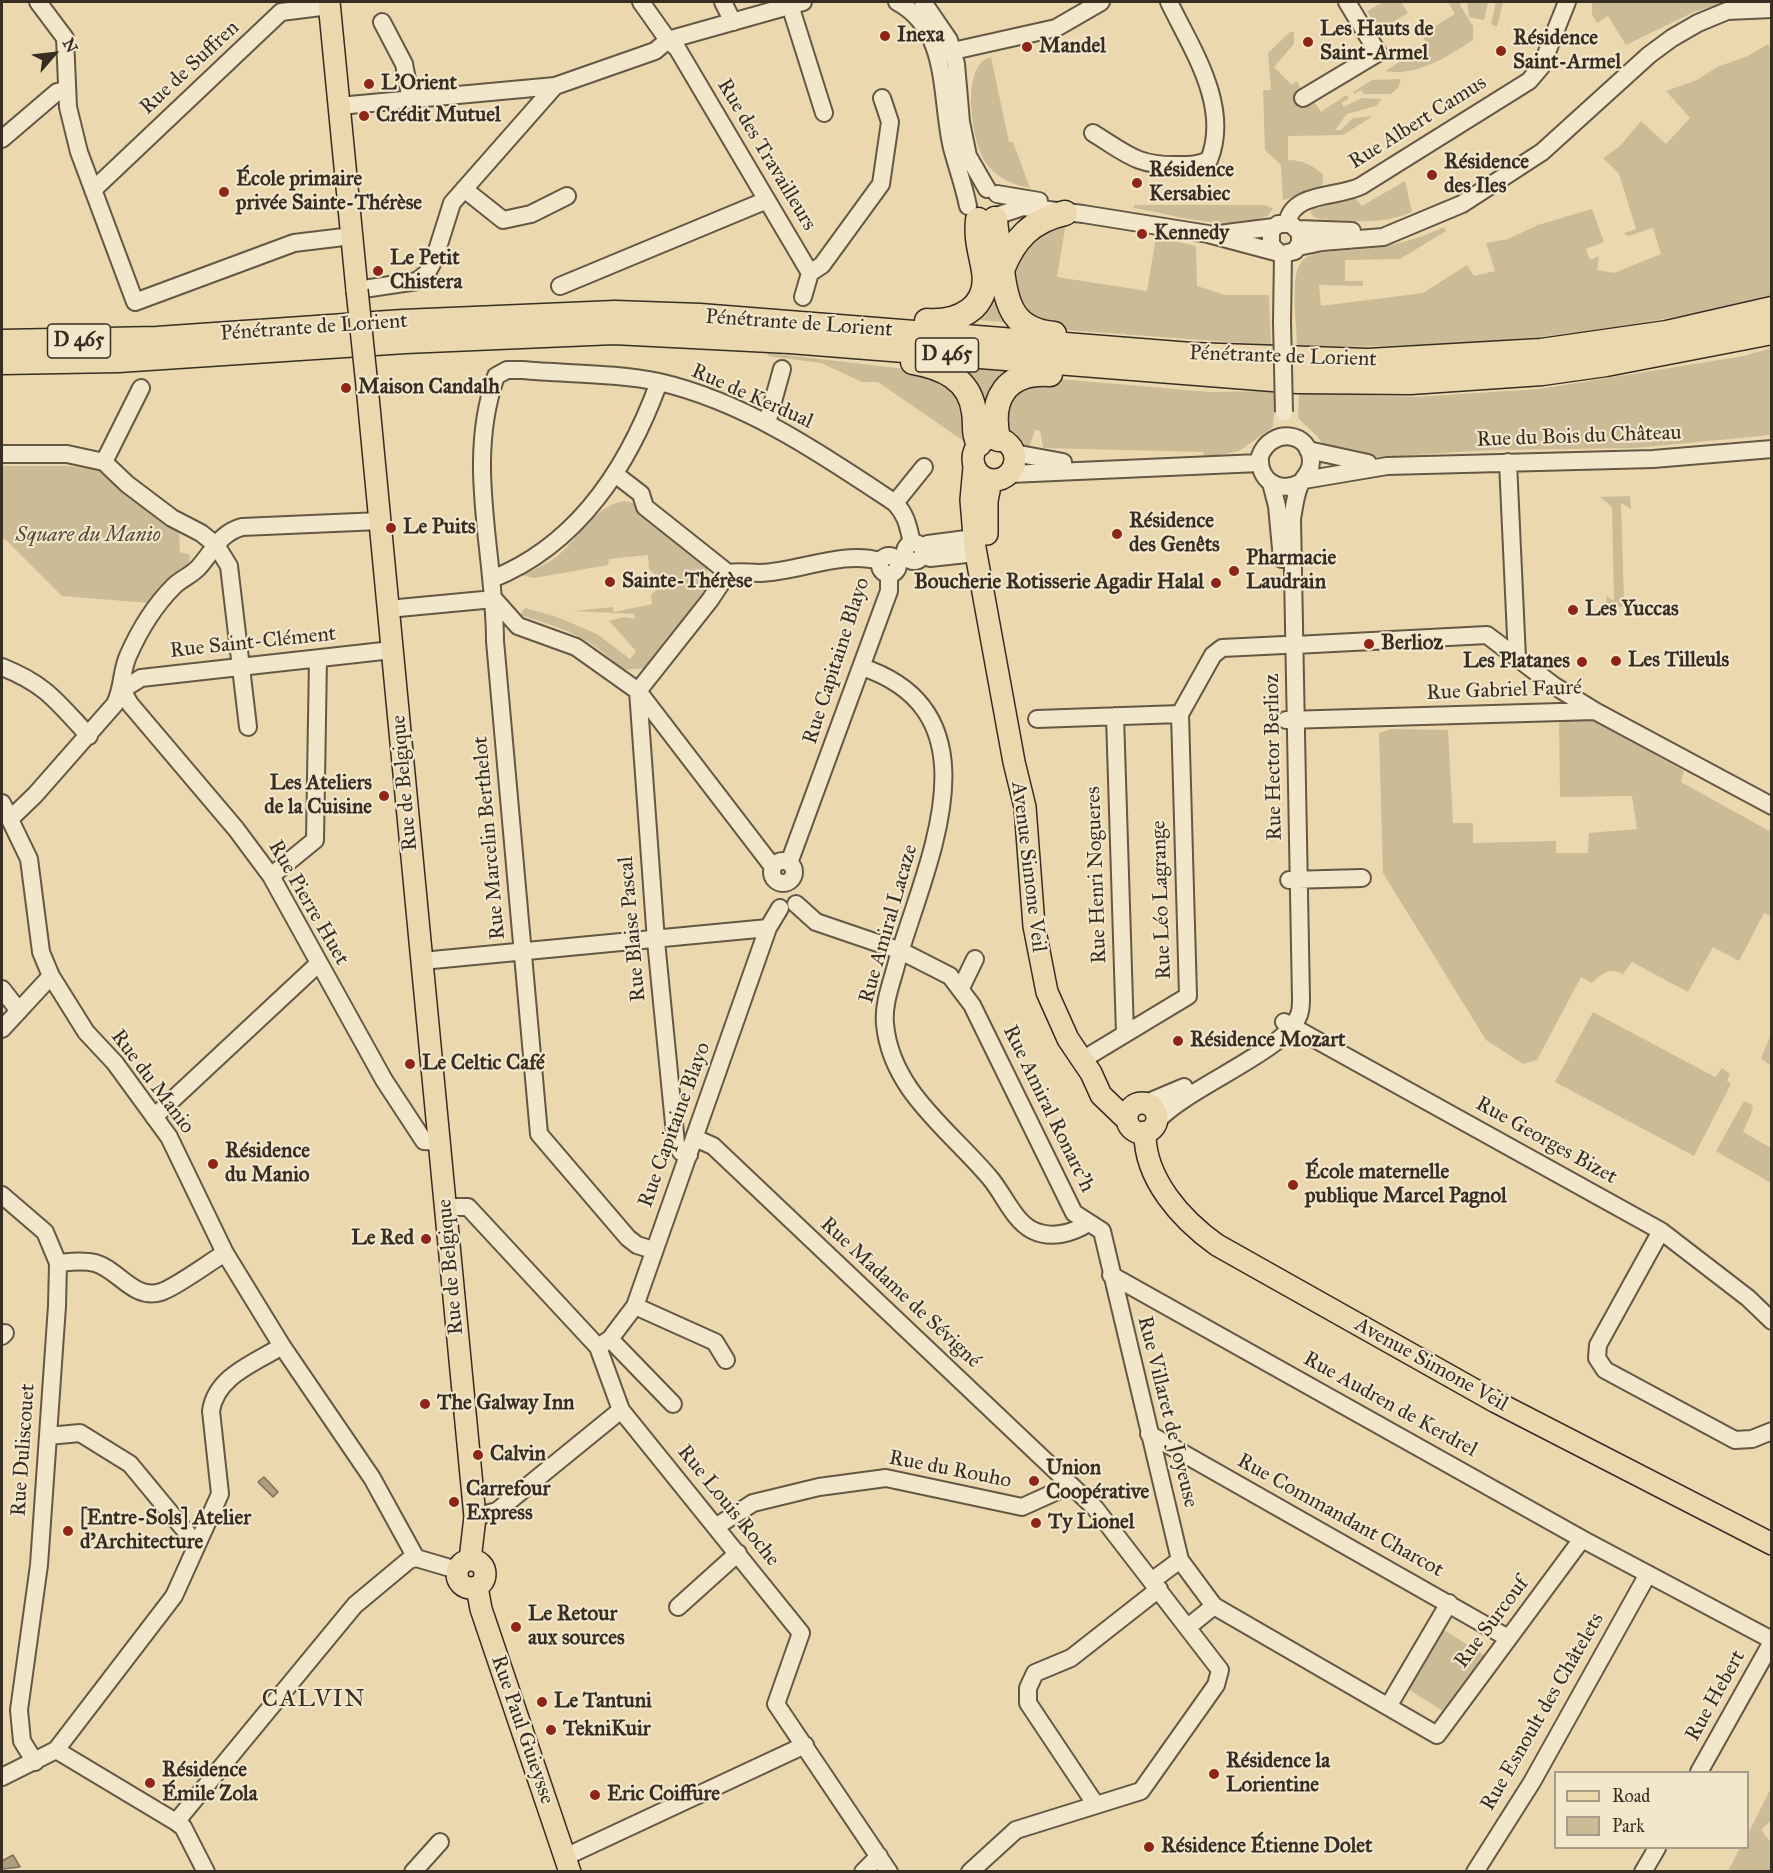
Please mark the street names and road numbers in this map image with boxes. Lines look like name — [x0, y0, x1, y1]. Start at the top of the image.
street label: Rue de Suffren — [135, 16, 245, 120]
street label: Rue Albert Camus — [1345, 71, 1491, 175]
street label: Rue des Travailleurs — [711, 75, 821, 235]
street label: Pénétrante de Lorient — [705, 305, 893, 343]
street label: Pénétrante de Lorient — [220, 309, 408, 347]
road number: D 465 — [48, 324, 110, 358]
road number: D 465 — [916, 338, 978, 372]
street label: Pénétrante de Lorient — [1189, 341, 1377, 373]
street label: Rue de Kerdual — [687, 359, 817, 435]
street label: Rue du Bois du Château — [1476, 421, 1682, 453]
street label: Rue Capitaine Blayo — [798, 575, 876, 747]
street label: Rue Saint-Clément — [169, 622, 337, 664]
street label: Rue Hector Berlioz — [1260, 673, 1288, 841]
street label: Rue Gabriel Fauré — [1426, 676, 1582, 706]
street label: Rue de Belgique — [386, 714, 424, 852]
street label: Rue Marcelin Berthelot — [469, 735, 511, 941]
street label: Avenue Simone Veil — [1005, 780, 1051, 954]
street label: Rue Henri Nogueres — [1081, 786, 1113, 964]
street label: Rue Léo Lagrange — [1147, 820, 1177, 980]
street label: Rue Pierre Huet — [262, 836, 354, 970]
street label: Rue Amiral Lacaze — [854, 842, 924, 1006]
street label: Rue Blaise Pascal — [614, 855, 652, 1003]
street label: Rue Amiral Ronarc'h — [997, 1021, 1099, 1197]
street label: Rue du Manio — [105, 1025, 199, 1139]
street label: Rue Capitaine Blayo — [633, 1039, 717, 1211]
street label: Rue Georges Bizet — [1471, 1092, 1621, 1190]
street label: Rue de Belgique — [432, 1198, 470, 1336]
street label: Rue Madame de Sévigné — [815, 1212, 985, 1374]
street label: Avenue Simone Veil — [1350, 1312, 1512, 1418]
street label: Rue Villaret de Joyeuse — [1131, 1314, 1203, 1510]
street label: Rue Audren de Kerdrel — [1299, 1347, 1481, 1463]
street label: Rue Duliscouet — [7, 1383, 41, 1517]
street label: Rue Louis Roche — [671, 1440, 785, 1572]
street label: Rue du Rouho — [887, 1446, 1013, 1494]
street label: Rue Commandant Charcot — [1232, 1449, 1448, 1583]
street label: Rue Surcouf — [1449, 1572, 1535, 1674]
street label: Rue Esnoult des Châtelets — [1476, 1608, 1610, 1816]
street label: Rue Hebert — [1681, 1646, 1751, 1746]
street label: Rue Paul Guieysse — [485, 1652, 559, 1808]

